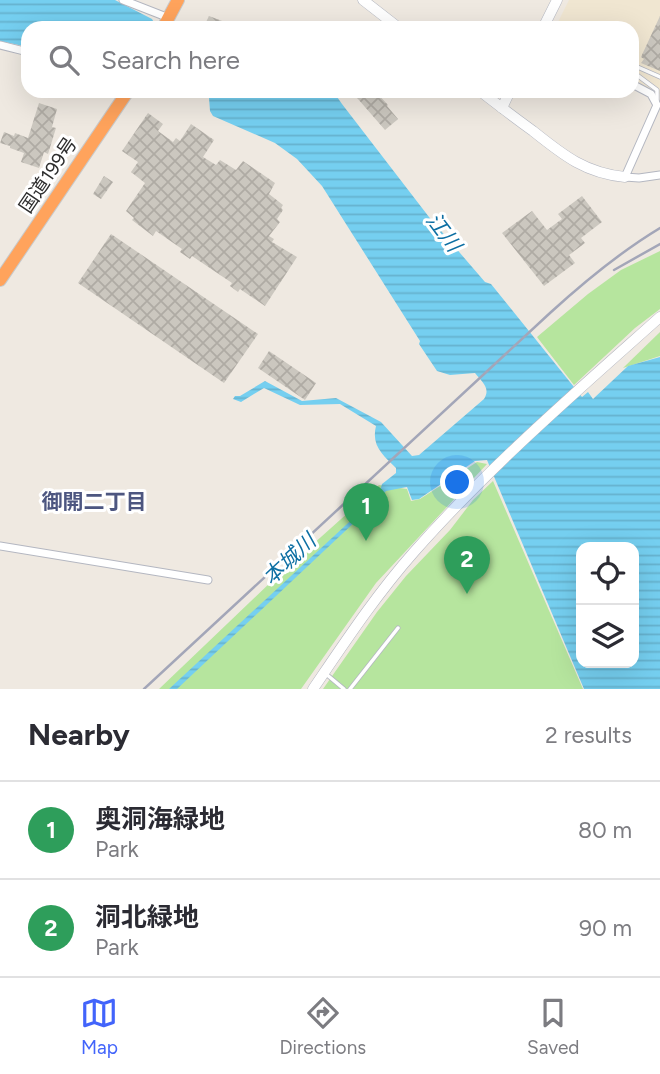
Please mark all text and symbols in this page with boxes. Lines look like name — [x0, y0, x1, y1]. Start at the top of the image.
search box — [21, 21, 639, 98]
icon: search — [45, 41, 83, 79]
text: Search here — [101, 44, 240, 76]
street label: 国道199号 — [14, 133, 82, 217]
water label: 江川 — [421, 208, 468, 258]
your location — [440, 465, 474, 499]
pin: 1 — [343, 483, 389, 541]
district label: 御開二丁目 — [42, 489, 147, 514]
water label: 本城川 — [257, 527, 322, 590]
pin: 2 — [444, 536, 490, 594]
map controls — [576, 542, 639, 668]
button: locate — [576, 542, 639, 605]
button: layers — [576, 605, 639, 668]
text: Nearby — [28, 716, 130, 753]
text: 2 results — [545, 721, 632, 749]
text: 奥洞海緑地 — [95, 803, 225, 835]
text: 1 — [46, 816, 56, 844]
text: 80 m — [578, 816, 632, 844]
text: Park — [95, 835, 139, 863]
text: 洞北緑地 — [95, 901, 199, 933]
text: 2 — [44, 914, 58, 942]
text: 90 m — [579, 914, 632, 942]
text: Park — [95, 933, 139, 961]
tab: Map — [80, 994, 118, 1059]
tab: Directions — [279, 994, 366, 1059]
tab: Saved — [527, 994, 579, 1059]

